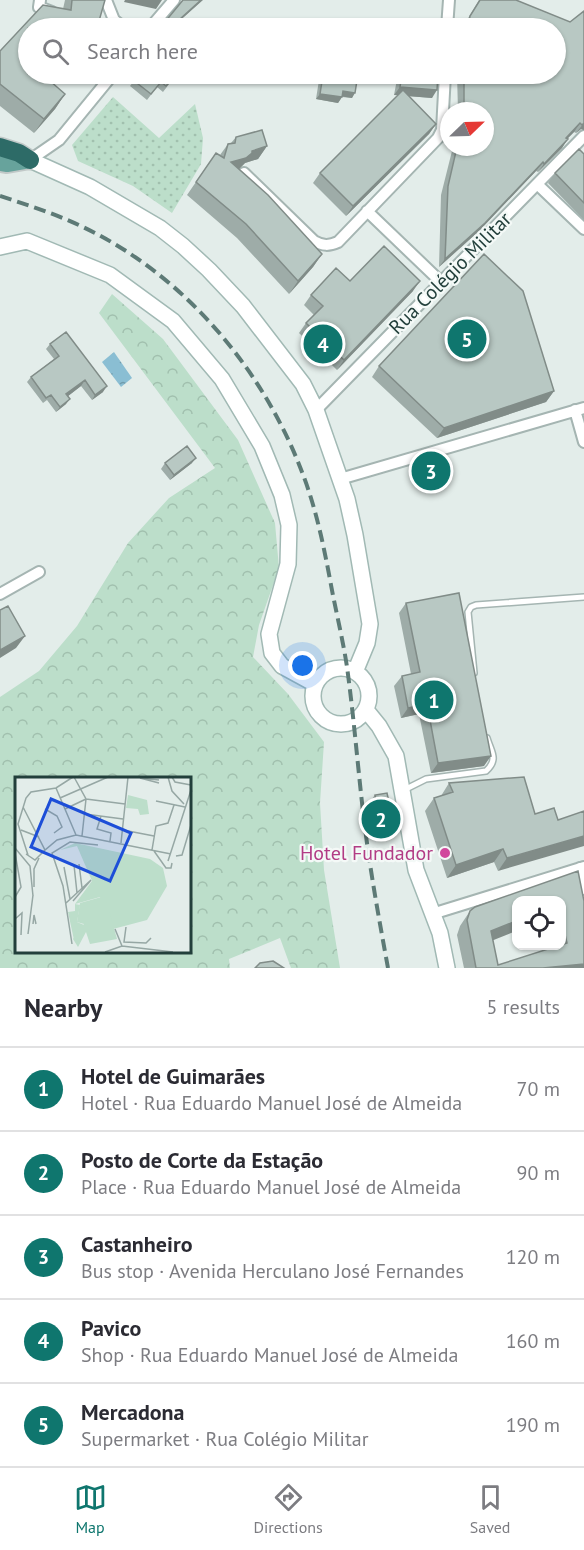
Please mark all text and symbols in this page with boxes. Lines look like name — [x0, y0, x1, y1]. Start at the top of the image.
search box — [18, 18, 566, 84]
icon: search — [39, 35, 72, 68]
text: Search here — [87, 37, 198, 65]
north arrow — [440, 102, 494, 156]
street label: Rua Colégio Militar — [383, 206, 517, 340]
pin: 5 — [448, 316, 486, 362]
pin: 4 — [304, 322, 342, 366]
pin: 3 — [412, 448, 450, 494]
your location — [288, 651, 317, 680]
pin: 1 — [414, 678, 454, 722]
inset map — [15, 777, 190, 953]
pin: 2 — [362, 796, 400, 842]
place label: Hotel Fundador — [300, 840, 433, 866]
marker: Hotel Fundador — [438, 846, 452, 860]
map controls — [512, 896, 566, 950]
button: locate — [512, 896, 566, 950]
text: Nearby — [24, 991, 102, 1024]
text: 5 results — [487, 994, 560, 1020]
text: Hotel de Guimarães — [81, 1062, 265, 1090]
text: 1 — [38, 1076, 49, 1102]
text: 70 m — [517, 1076, 560, 1102]
text: Hotel · Rua Eduardo Manuel José de Almeida — [81, 1090, 462, 1116]
text: Posto de Corte da Estação — [81, 1146, 323, 1174]
text: 2 — [38, 1160, 49, 1186]
text: 90 m — [517, 1160, 560, 1186]
text: Place · Rua Eduardo Manuel José de Almeida — [81, 1174, 461, 1200]
text: Castanheiro — [81, 1230, 192, 1258]
text: 3 — [38, 1244, 49, 1270]
text: 120 m — [506, 1244, 560, 1270]
text: Bus stop · Avenida Herculano José Fernandes — [81, 1258, 464, 1284]
text: Pavico — [81, 1314, 141, 1342]
text: 4 — [38, 1328, 49, 1354]
text: 160 m — [506, 1328, 560, 1354]
text: Shop · Rua Eduardo Manuel José de Almeida — [81, 1342, 459, 1368]
text: Mercadona — [81, 1398, 185, 1426]
text: 5 — [38, 1412, 49, 1438]
text: 190 m — [506, 1412, 560, 1438]
text: Supermarket · Rua Colégio Militar — [81, 1426, 368, 1452]
tab: Map — [74, 1481, 107, 1537]
tab: Directions — [254, 1481, 323, 1537]
tab: Saved — [470, 1481, 510, 1537]

